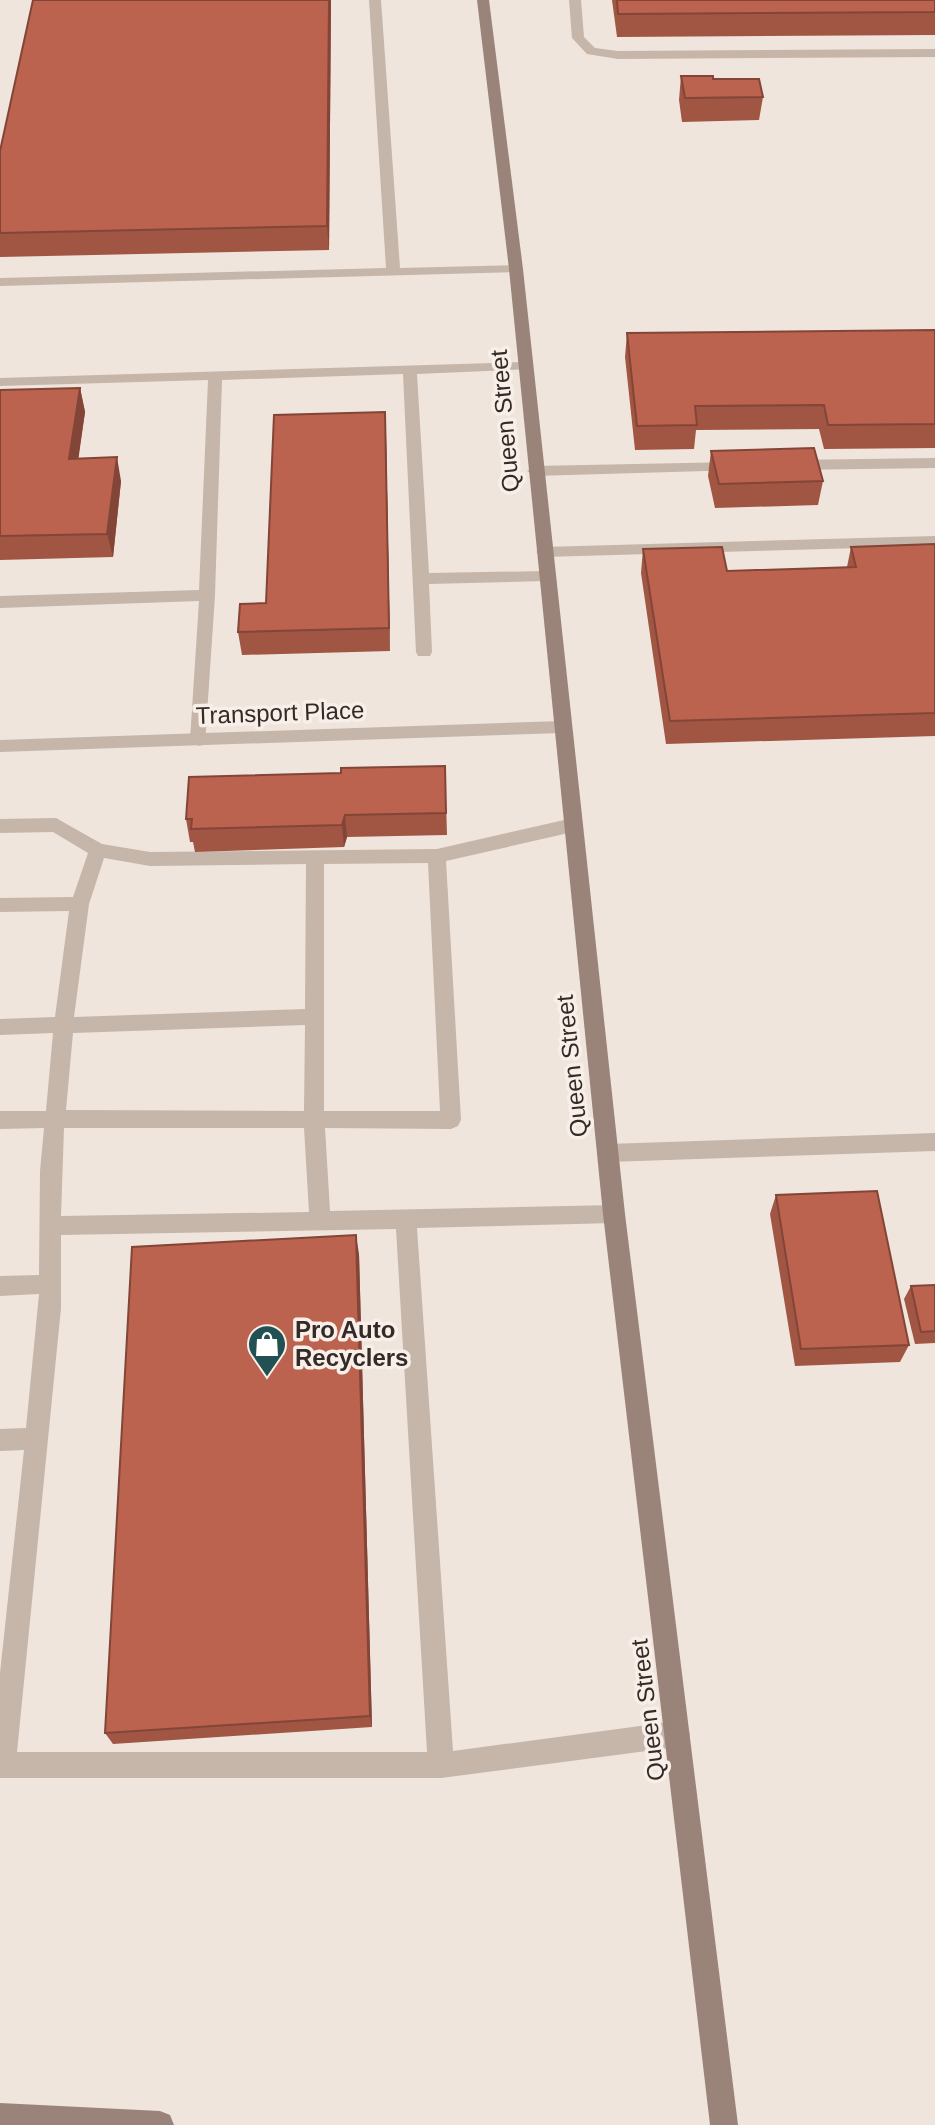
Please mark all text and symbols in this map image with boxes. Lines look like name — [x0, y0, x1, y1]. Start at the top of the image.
street label: Queen Street — [485, 348, 524, 493]
street label: Transport Place — [195, 696, 365, 729]
street label: Queen Street — [551, 993, 592, 1138]
place label: Pro Auto Recyclers — [295, 1316, 408, 1371]
shop icon: Pro Auto Recyclers — [246, 1323, 288, 1378]
street label: Queen Street — [625, 1637, 670, 1783]

